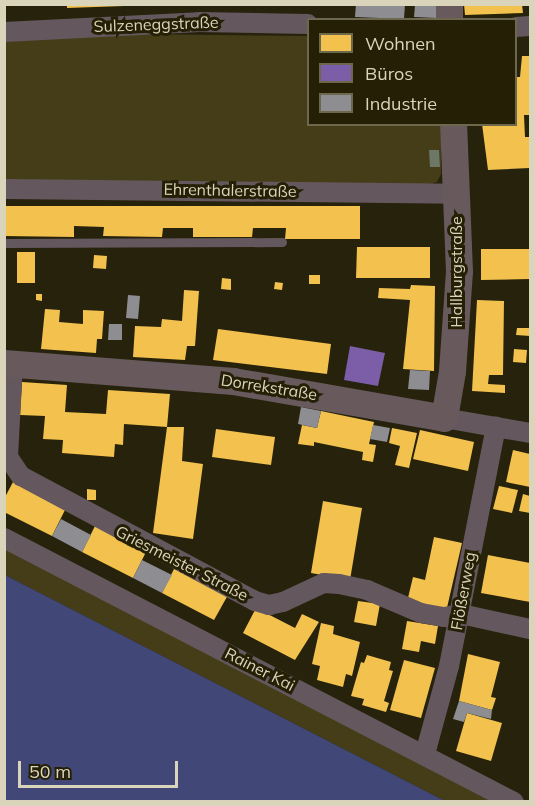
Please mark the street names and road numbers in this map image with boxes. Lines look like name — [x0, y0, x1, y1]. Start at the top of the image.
street label: Sulzeneggstraße — [93, 12, 219, 36]
street label: Ehrenthalerstraße — [163, 179, 297, 201]
street label: Hallburgstraße — [446, 216, 466, 328]
street label: Dorrekstraße — [220, 370, 318, 404]
street label: Griesmeister Straße — [112, 521, 252, 605]
street label: Flößerweg — [447, 550, 479, 632]
street label: Rainer Kai — [222, 643, 298, 695]

